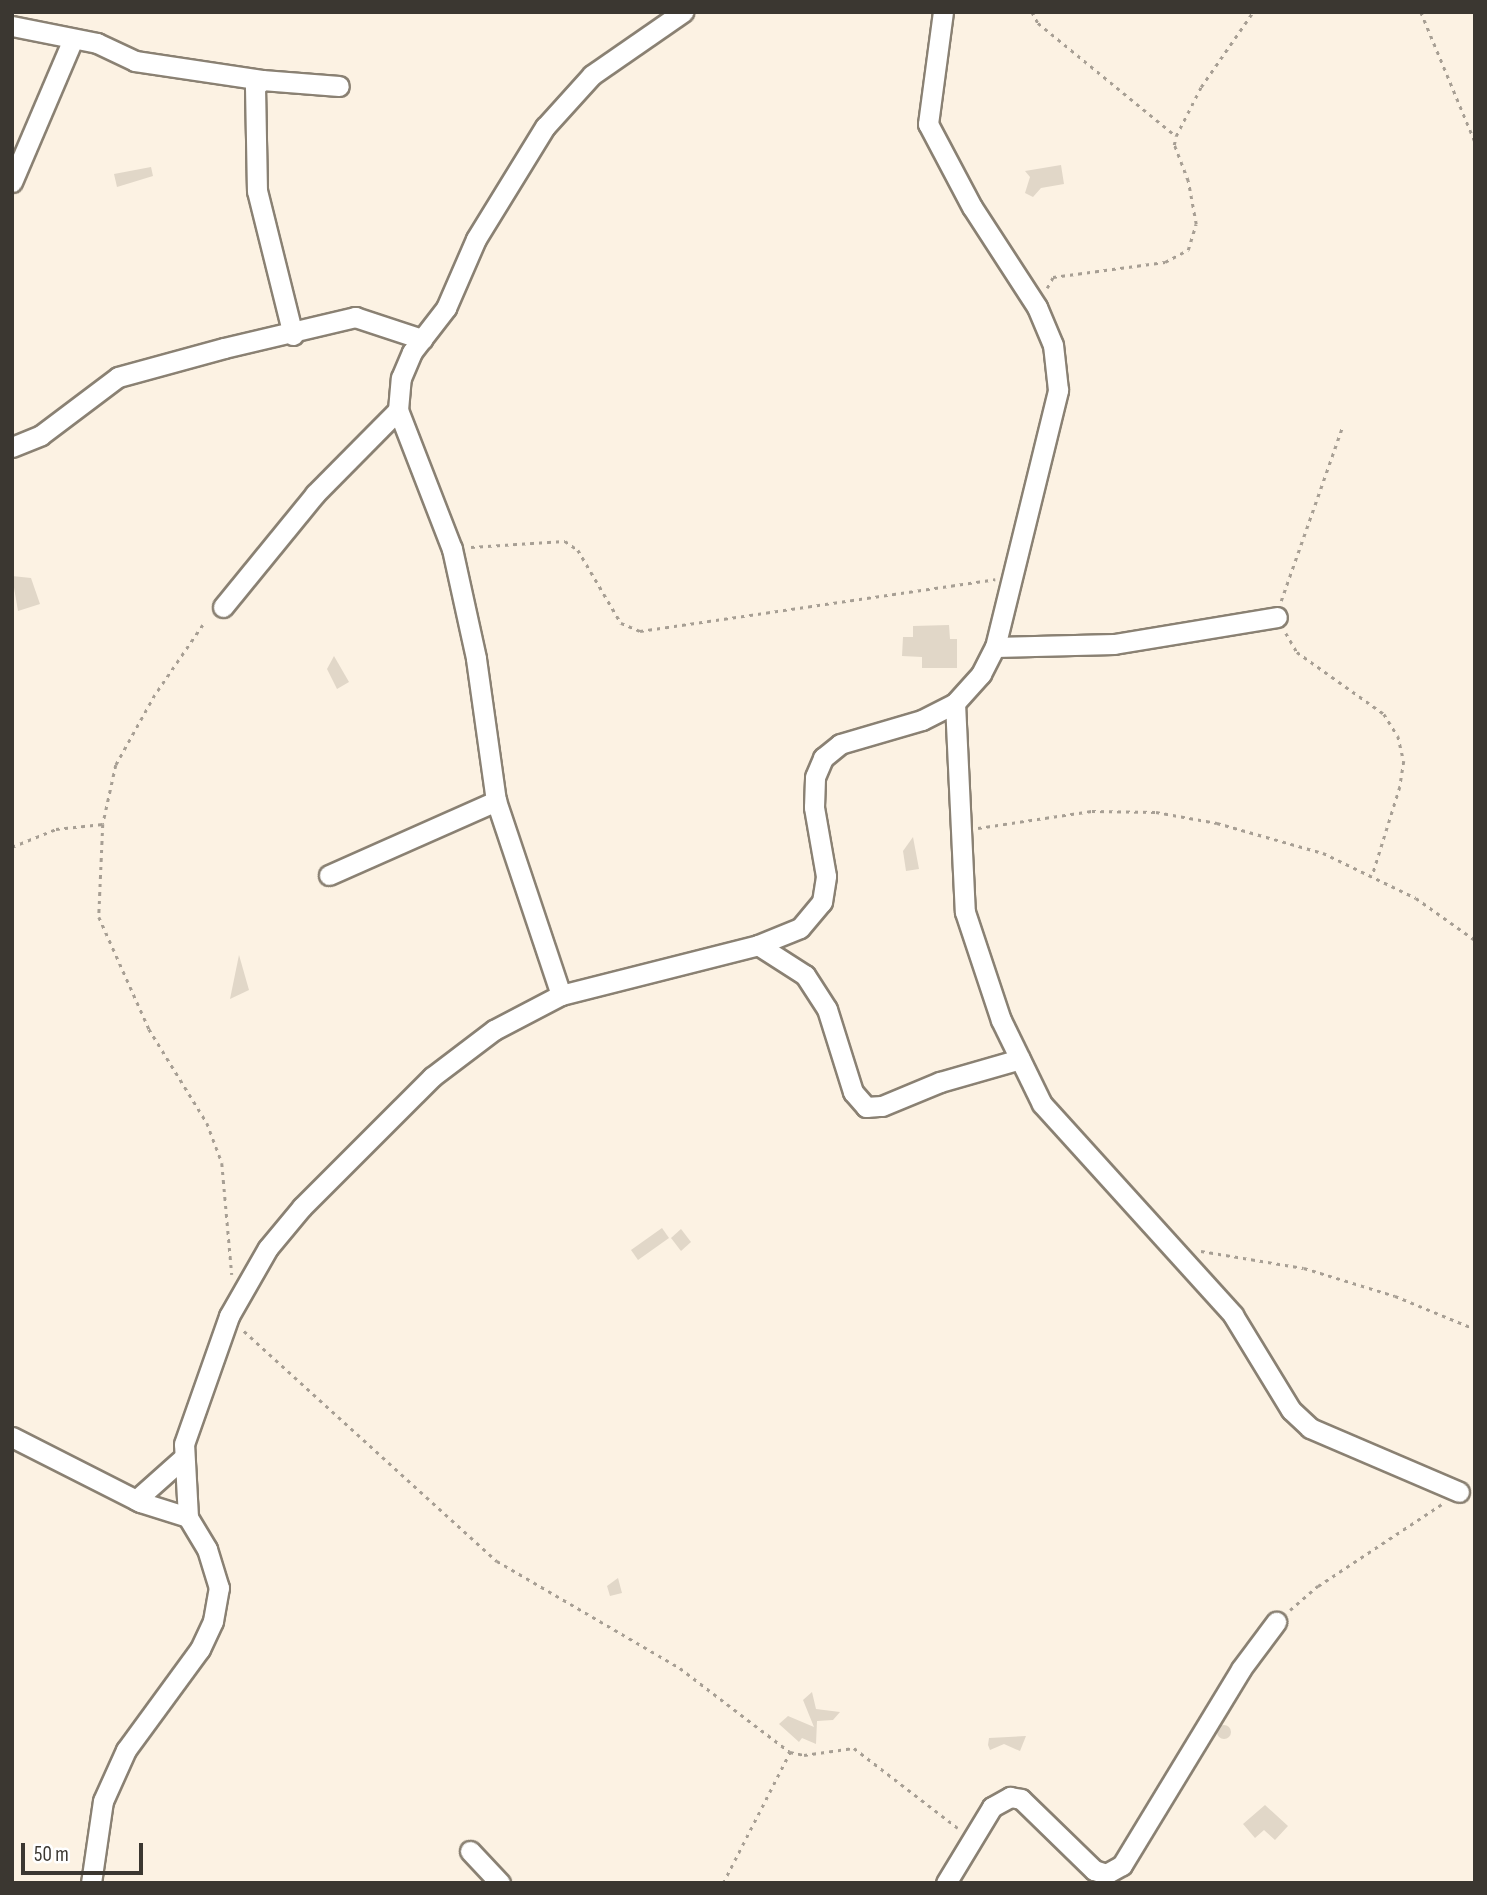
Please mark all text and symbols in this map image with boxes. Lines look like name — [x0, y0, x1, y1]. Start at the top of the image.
scale bar — [24, 1828, 147, 1872]
text: 50 m — [34, 1842, 69, 1867]

